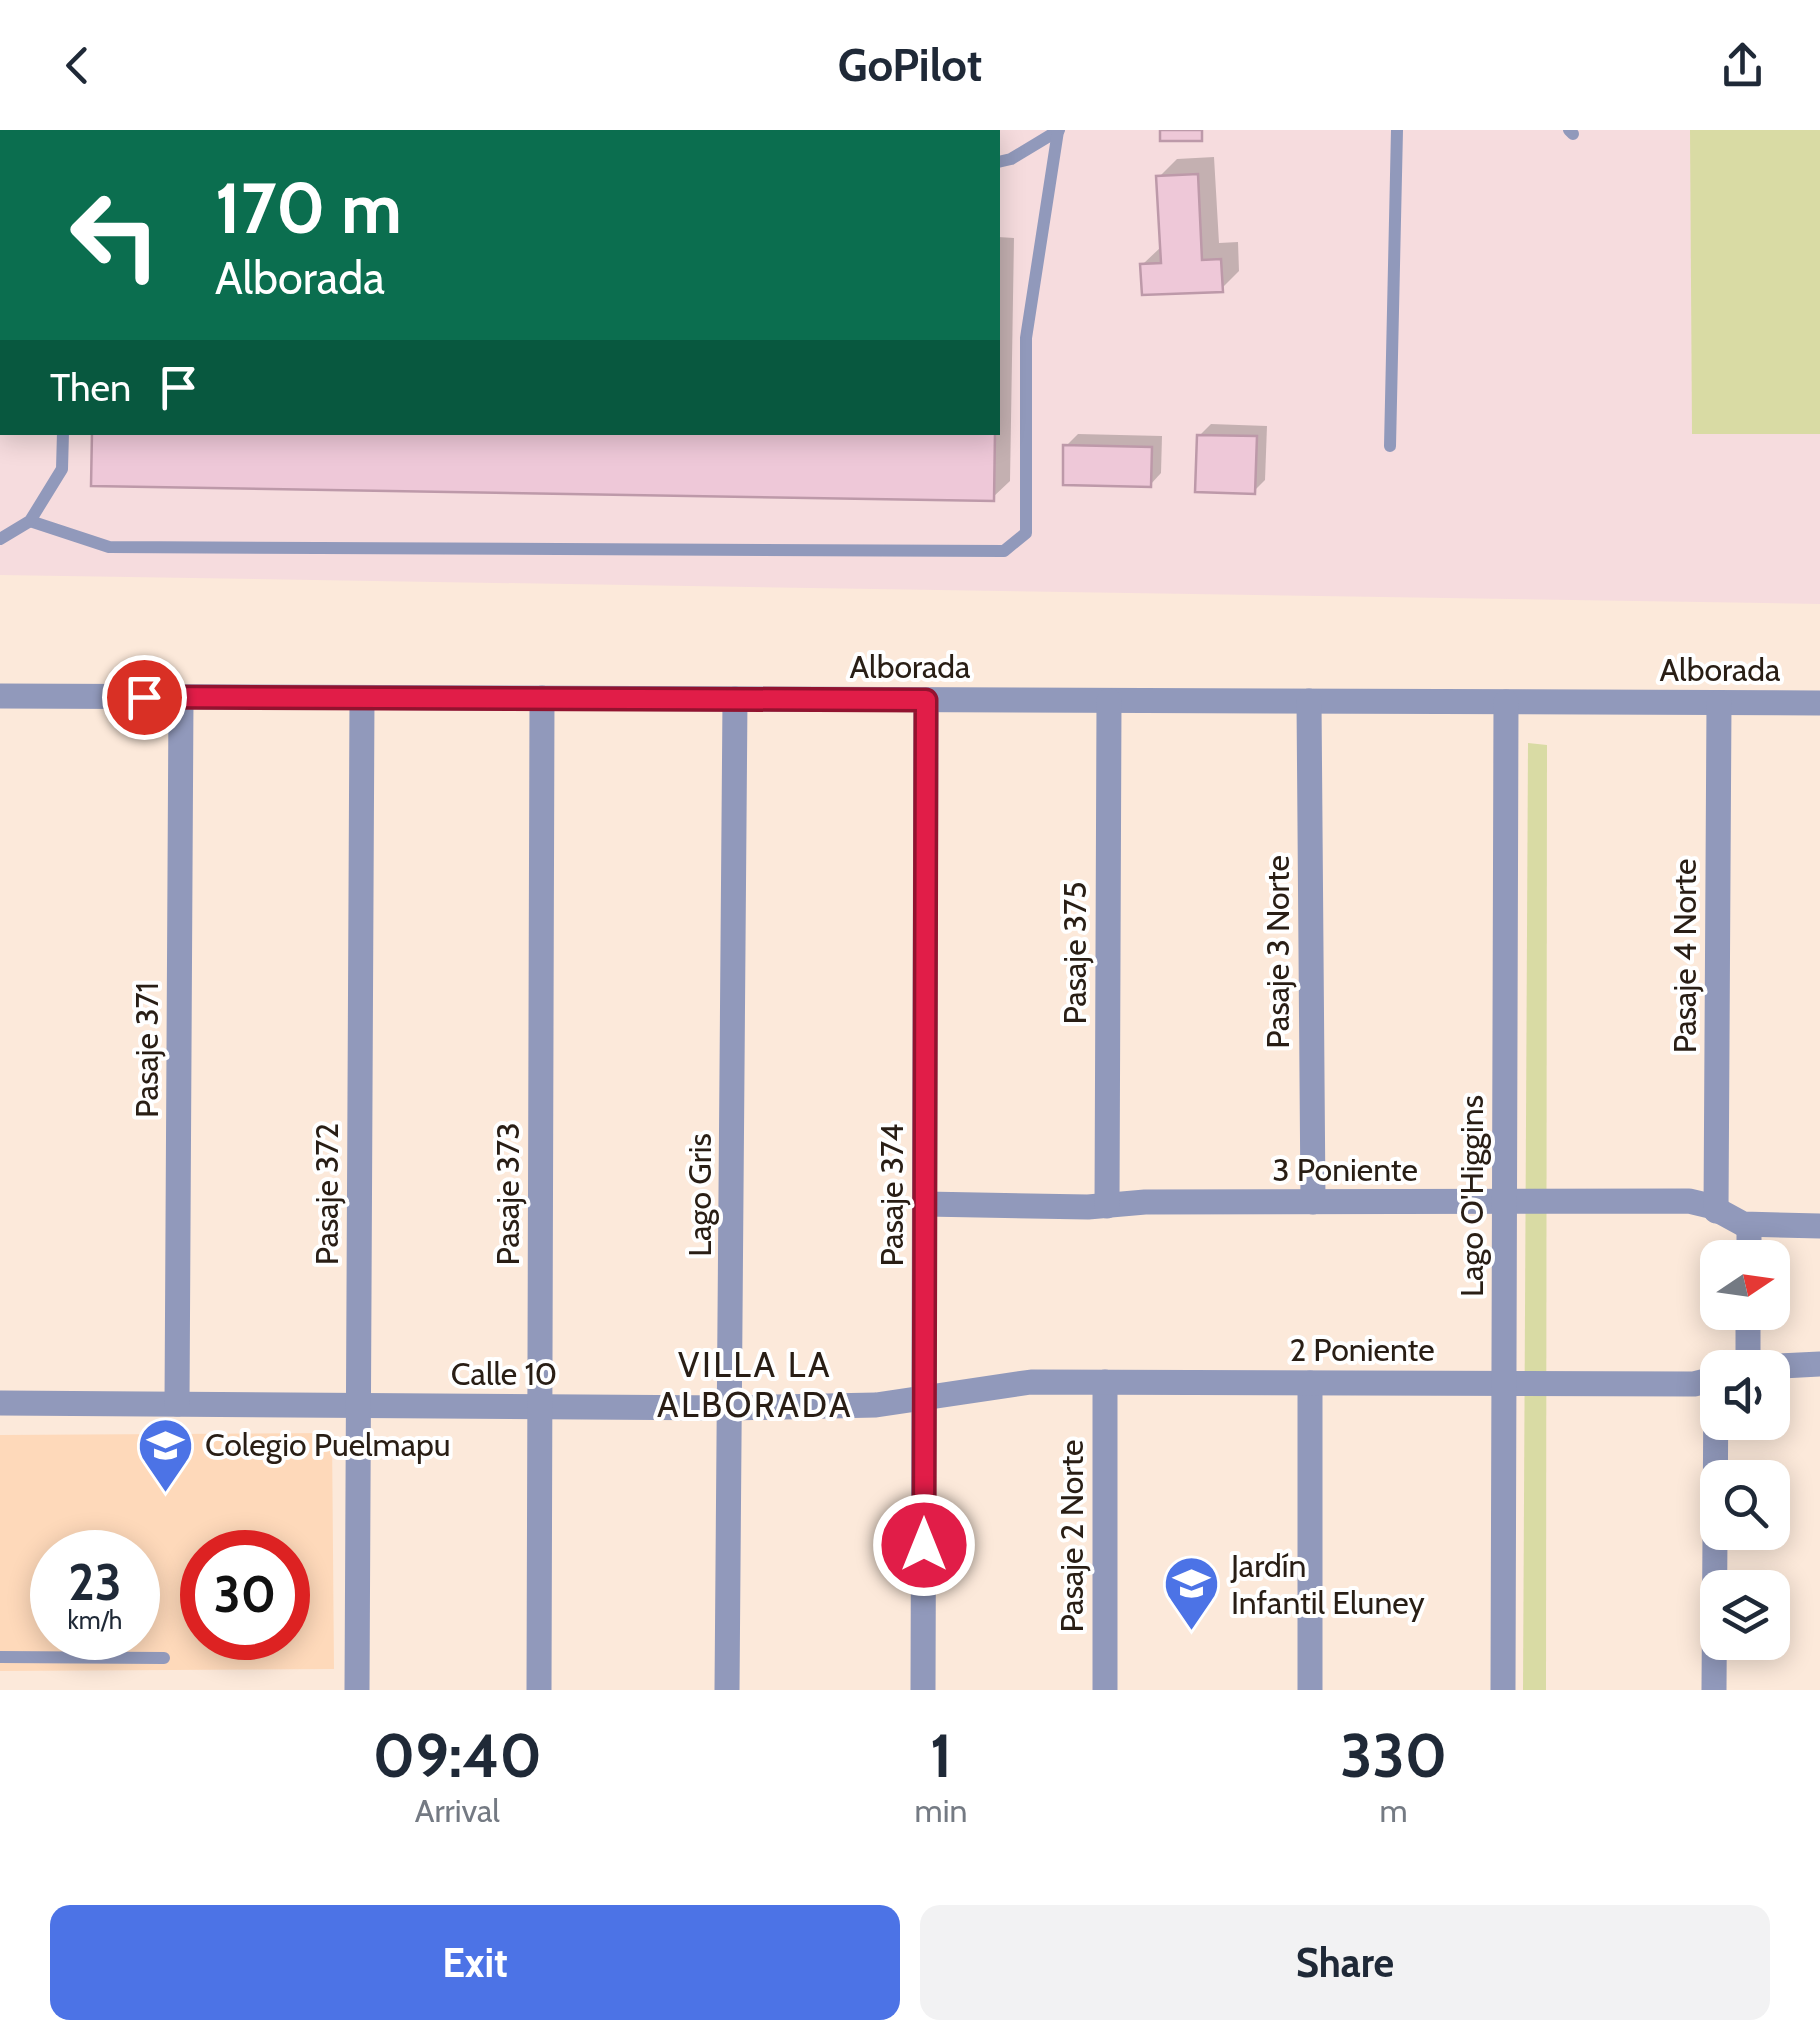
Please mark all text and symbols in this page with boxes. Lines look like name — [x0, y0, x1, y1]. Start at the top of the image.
icon: back — [50, 38, 105, 93]
text: GoPilot — [838, 38, 982, 92]
icon: share — [1715, 38, 1770, 93]
text: 170 m — [215, 165, 402, 251]
icon: left — [50, 170, 180, 300]
text: Alborada — [215, 251, 385, 305]
icon: arrive — [151, 360, 206, 415]
text: Then — [50, 364, 131, 411]
street label: Alborada — [850, 647, 971, 686]
street label: Alborada — [1660, 650, 1781, 689]
pin — [102, 655, 187, 740]
icon: arrive — [117, 670, 172, 725]
street label: Pasaje 3 Norte — [1258, 855, 1297, 1049]
street label: Pasaje 4 Norte — [1665, 859, 1704, 1053]
street label: Pasaje 375 — [1055, 882, 1094, 1024]
street label: Pasaje 371 — [127, 982, 166, 1118]
street label: Lago O'Higgins — [1452, 1095, 1491, 1297]
street label: Pasaje 372 — [307, 1123, 346, 1265]
street label: Pasaje 373 — [488, 1123, 527, 1265]
street label: Pasaje 374 — [872, 1124, 911, 1266]
street label: Lago Gris — [680, 1133, 719, 1257]
street label: 3 Poniente — [1272, 1150, 1418, 1189]
north arrow — [1700, 1240, 1790, 1330]
map controls — [1700, 1240, 1790, 1660]
street label: 2 Poniente — [1289, 1330, 1435, 1369]
district label: VILLA LA ALBORADA — [657, 1343, 853, 1426]
button: sound — [1700, 1350, 1790, 1440]
street label: Calle 10 — [451, 1354, 557, 1393]
school or university icon: Colegio Puelmapu — [136, 1415, 196, 1494]
place label: Colegio Puelmapu — [205, 1425, 451, 1464]
street label: Pasaje 2 Norte — [1052, 1440, 1091, 1633]
button: search — [1700, 1460, 1790, 1550]
position arrow — [872, 1493, 976, 1597]
speed limit sign: 30 — [180, 1530, 310, 1660]
place label: Jardín Infantil Eluney — [1230, 1546, 1425, 1622]
text: 23 — [68, 1552, 122, 1613]
school or university icon: Jardín Infantil Eluney — [1162, 1554, 1222, 1633]
button: layers — [1700, 1570, 1790, 1660]
text: km/h — [68, 1605, 122, 1635]
text: 09:40 — [373, 1719, 542, 1792]
text: 1 — [930, 1719, 952, 1792]
text: 330 — [1340, 1719, 1447, 1792]
text: Arrival — [415, 1791, 500, 1830]
text: min — [915, 1791, 967, 1830]
text: m — [1380, 1791, 1408, 1830]
button: Exit — [50, 1905, 900, 2020]
button: Share — [920, 1905, 1770, 2020]

